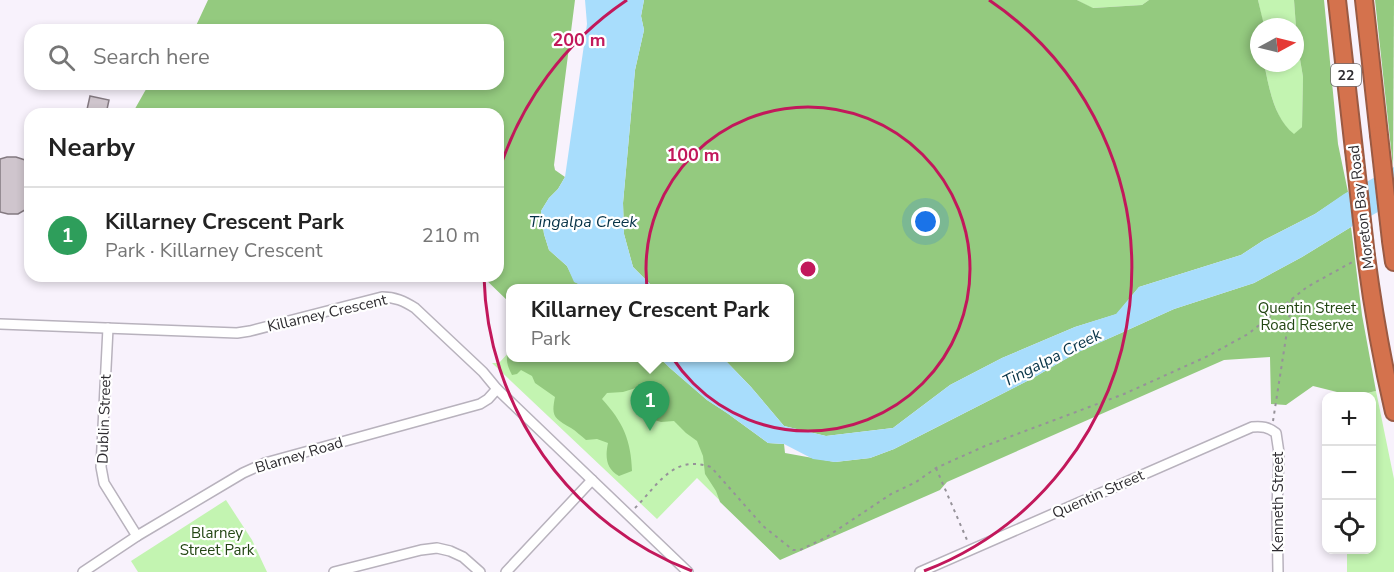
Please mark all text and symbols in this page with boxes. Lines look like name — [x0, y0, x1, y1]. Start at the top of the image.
north arrow — [1250, 18, 1304, 72]
search box — [24, 24, 504, 90]
text: 200 m — [552, 28, 606, 52]
icon: search — [45, 41, 78, 74]
text: Search here — [93, 42, 210, 72]
road number: 22 — [1331, 64, 1361, 86]
text: Nearby — [48, 130, 135, 165]
text: 100 m — [666, 143, 720, 167]
street label: Moreton Bay Road — [1343, 144, 1379, 270]
text: Killarney Crescent Park — [105, 207, 344, 237]
your location — [911, 207, 940, 236]
water label: Tingalpa Creek — [529, 211, 638, 233]
text: 1 — [62, 222, 74, 249]
text: 210 m — [422, 222, 480, 249]
text: Park · Killarney Crescent — [105, 237, 323, 264]
centre of rings — [798, 259, 818, 279]
popup — [506, 284, 794, 362]
street label: Killarney Crescent — [265, 289, 389, 336]
text: Killarney Crescent Park — [531, 295, 769, 325]
park label: Quentin Street Road Reserve — [1258, 298, 1357, 335]
water label: Tingalpa Creek — [999, 323, 1106, 392]
text: Park — [531, 325, 571, 352]
street label: Dublin Street — [92, 373, 116, 464]
pin: 1 — [630, 382, 670, 431]
map controls — [1322, 392, 1376, 554]
button: + — [1322, 392, 1376, 446]
street label: Blarney Road — [253, 432, 345, 478]
button: − — [1322, 446, 1376, 500]
street label: Kenneth Street — [1268, 451, 1288, 552]
street label: Quentin Street — [1049, 465, 1148, 523]
button: locate — [1322, 500, 1376, 554]
park label: Blarney Street Park — [180, 523, 255, 560]

